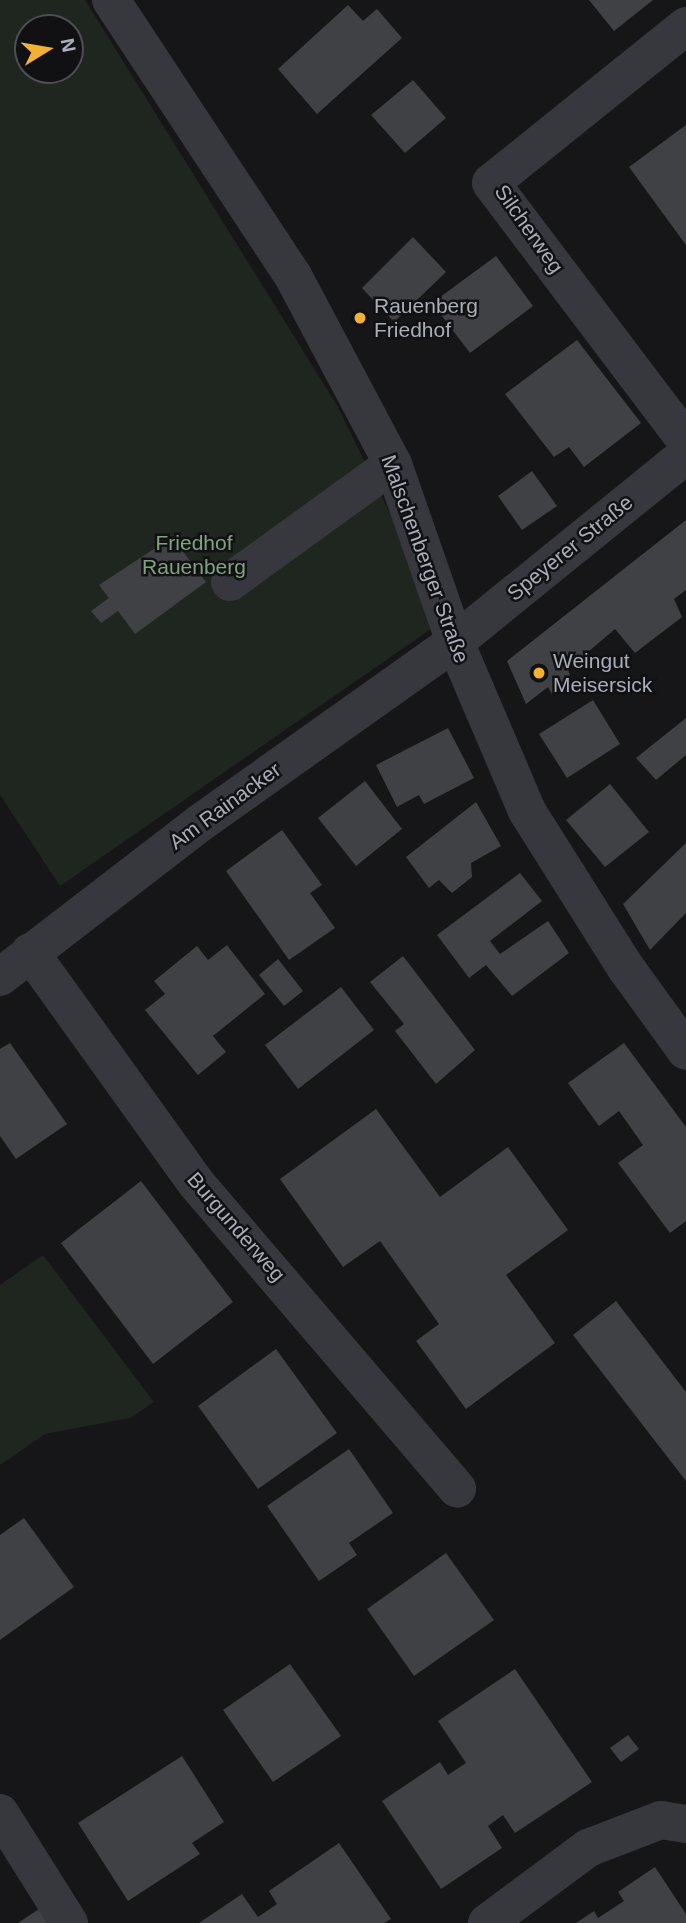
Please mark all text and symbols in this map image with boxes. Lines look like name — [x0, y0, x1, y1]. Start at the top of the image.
north arrow — [14, 14, 84, 84]
text: N — [57, 37, 80, 54]
street label: Silcherweg — [489, 180, 569, 278]
place label: Rauenberg Friedhof — [374, 293, 478, 343]
marker: Rauenberg Friedhof — [352, 310, 368, 326]
street label: Malschenberger Straße — [376, 452, 474, 666]
street label: Speyerer Straße — [502, 490, 638, 606]
park label: Friedhof Rauenberg — [142, 530, 246, 580]
place label: Weingut Meisersick — [553, 648, 652, 698]
marker: Weingut Meisersick — [531, 665, 547, 681]
street label: Am Rainacker — [164, 757, 286, 855]
street label: Burgunderweg — [182, 1167, 290, 1287]

